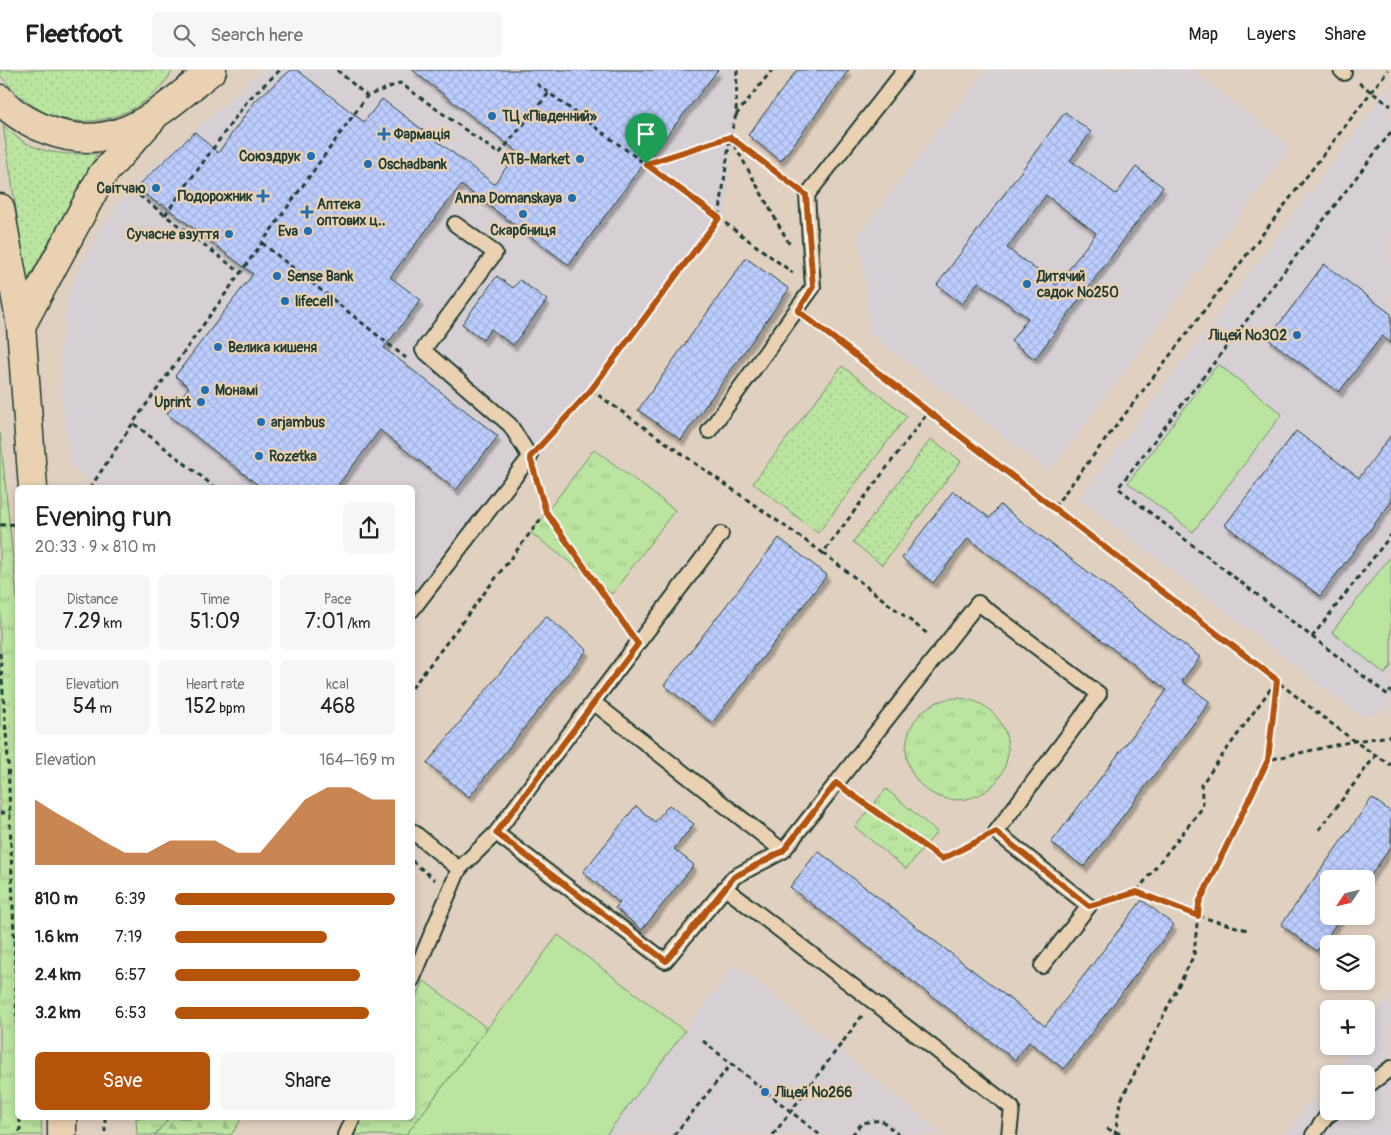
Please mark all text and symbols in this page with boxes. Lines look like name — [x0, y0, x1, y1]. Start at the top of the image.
search box — [152, 12, 502, 57]
text: Fleetfoot — [25, 20, 122, 49]
icon: search — [170, 21, 198, 49]
text: Search here — [210, 23, 303, 47]
text: Map — [1189, 23, 1218, 46]
text: Layers — [1246, 23, 1296, 46]
text: Share — [1324, 23, 1366, 46]
place label: ТЦ «Південний» — [501, 108, 598, 125]
marker: ТЦ «Південний» — [486, 110, 498, 122]
pin — [625, 113, 667, 164]
icon: arrive — [632, 120, 660, 148]
place label: Фармація — [393, 126, 451, 143]
marker: Фармація — [378, 128, 390, 140]
place label: Союздрук — [239, 148, 301, 165]
marker: Союздрук — [305, 150, 317, 162]
place label: ATB-Market — [500, 151, 570, 168]
marker: ATB-Market — [574, 153, 586, 165]
place label: Oschadbank — [378, 156, 447, 173]
marker: Oschadbank — [362, 158, 374, 170]
place label: Світчаю — [96, 180, 146, 197]
marker: Світчаю — [150, 182, 162, 194]
place label: Подорожник — [178, 188, 253, 205]
marker: Подорожник — [257, 190, 269, 202]
place label: Anna Domanskaya — [454, 190, 562, 207]
marker: Anna Domanskaya — [566, 192, 578, 204]
place label: Аптека оптових ц‥ — [316, 196, 386, 229]
marker: Аптека оптових ц‥ — [301, 206, 313, 218]
marker: Скарбниця — [517, 208, 529, 220]
place label: Скарбниця — [490, 222, 556, 239]
place label: Eva — [278, 223, 298, 240]
marker: Eva — [302, 225, 314, 237]
place label: Сучасне взуття — [127, 226, 219, 243]
marker: Сучасне взуття — [223, 228, 235, 240]
place label: Sense Bank — [287, 268, 354, 285]
place label: Дитячий садок №250 — [1036, 268, 1119, 301]
marker: Sense Bank — [271, 270, 283, 282]
marker: Дитячий садок №250 — [1021, 278, 1033, 290]
place label: lifecell — [295, 293, 333, 310]
marker: lifecell — [279, 295, 291, 307]
place label: Ліцей №302 — [1207, 327, 1287, 344]
marker: Ліцей №302 — [1291, 329, 1303, 341]
place label: Велика кишеня — [228, 339, 317, 356]
marker: Велика кишеня — [212, 341, 224, 353]
place label: Монамі — [215, 382, 258, 399]
marker: Монамі — [199, 384, 211, 396]
place label: Uprint — [154, 394, 191, 411]
marker: Uprint — [195, 396, 207, 408]
place label: arjambus — [271, 414, 326, 431]
marker: arjambus — [255, 416, 267, 428]
place label: Rozetka — [269, 448, 317, 465]
marker: Rozetka — [253, 450, 265, 462]
text: Evening run — [35, 500, 172, 535]
button: share — [343, 502, 395, 554]
text: 20:33 · 9 × 810 m — [35, 537, 156, 557]
text: Distance — [67, 591, 118, 608]
text: Time — [200, 591, 230, 608]
text: Pace — [324, 591, 352, 608]
text: 7.29 — [63, 608, 101, 635]
text: 51:09 — [190, 608, 240, 635]
text: 7:01 — [305, 608, 344, 635]
text: km — [101, 615, 122, 632]
text: /km — [344, 615, 370, 632]
text: Elevation — [66, 676, 119, 693]
text: Heart rate — [185, 676, 245, 693]
text: kcal — [326, 676, 349, 693]
text: 54 — [73, 693, 96, 720]
text: 152 — [185, 693, 216, 720]
text: 468 — [320, 693, 355, 720]
text: m — [96, 700, 112, 717]
text: bpm — [216, 700, 245, 717]
text: Elevation — [35, 750, 96, 770]
text: 164–169 m — [319, 750, 395, 770]
north arrow — [1320, 870, 1375, 925]
map controls — [1320, 870, 1375, 1120]
text: 810 m — [35, 889, 78, 909]
text: 6:39 — [115, 889, 146, 909]
text: 1.6 km — [35, 927, 78, 947]
text: 7:19 — [115, 927, 142, 947]
button: layers — [1320, 935, 1375, 990]
text: 2.4 km — [35, 965, 81, 985]
text: 6:57 — [115, 965, 146, 985]
button: + — [1320, 1000, 1375, 1055]
text: 3.2 km — [35, 1003, 81, 1023]
text: 6:53 — [115, 1003, 146, 1023]
button: Save — [35, 1052, 210, 1110]
button: Share — [220, 1052, 395, 1110]
button: − — [1320, 1065, 1375, 1120]
place label: Ліцей №266 — [774, 1084, 852, 1101]
marker: Ліцей №266 — [759, 1086, 771, 1098]

